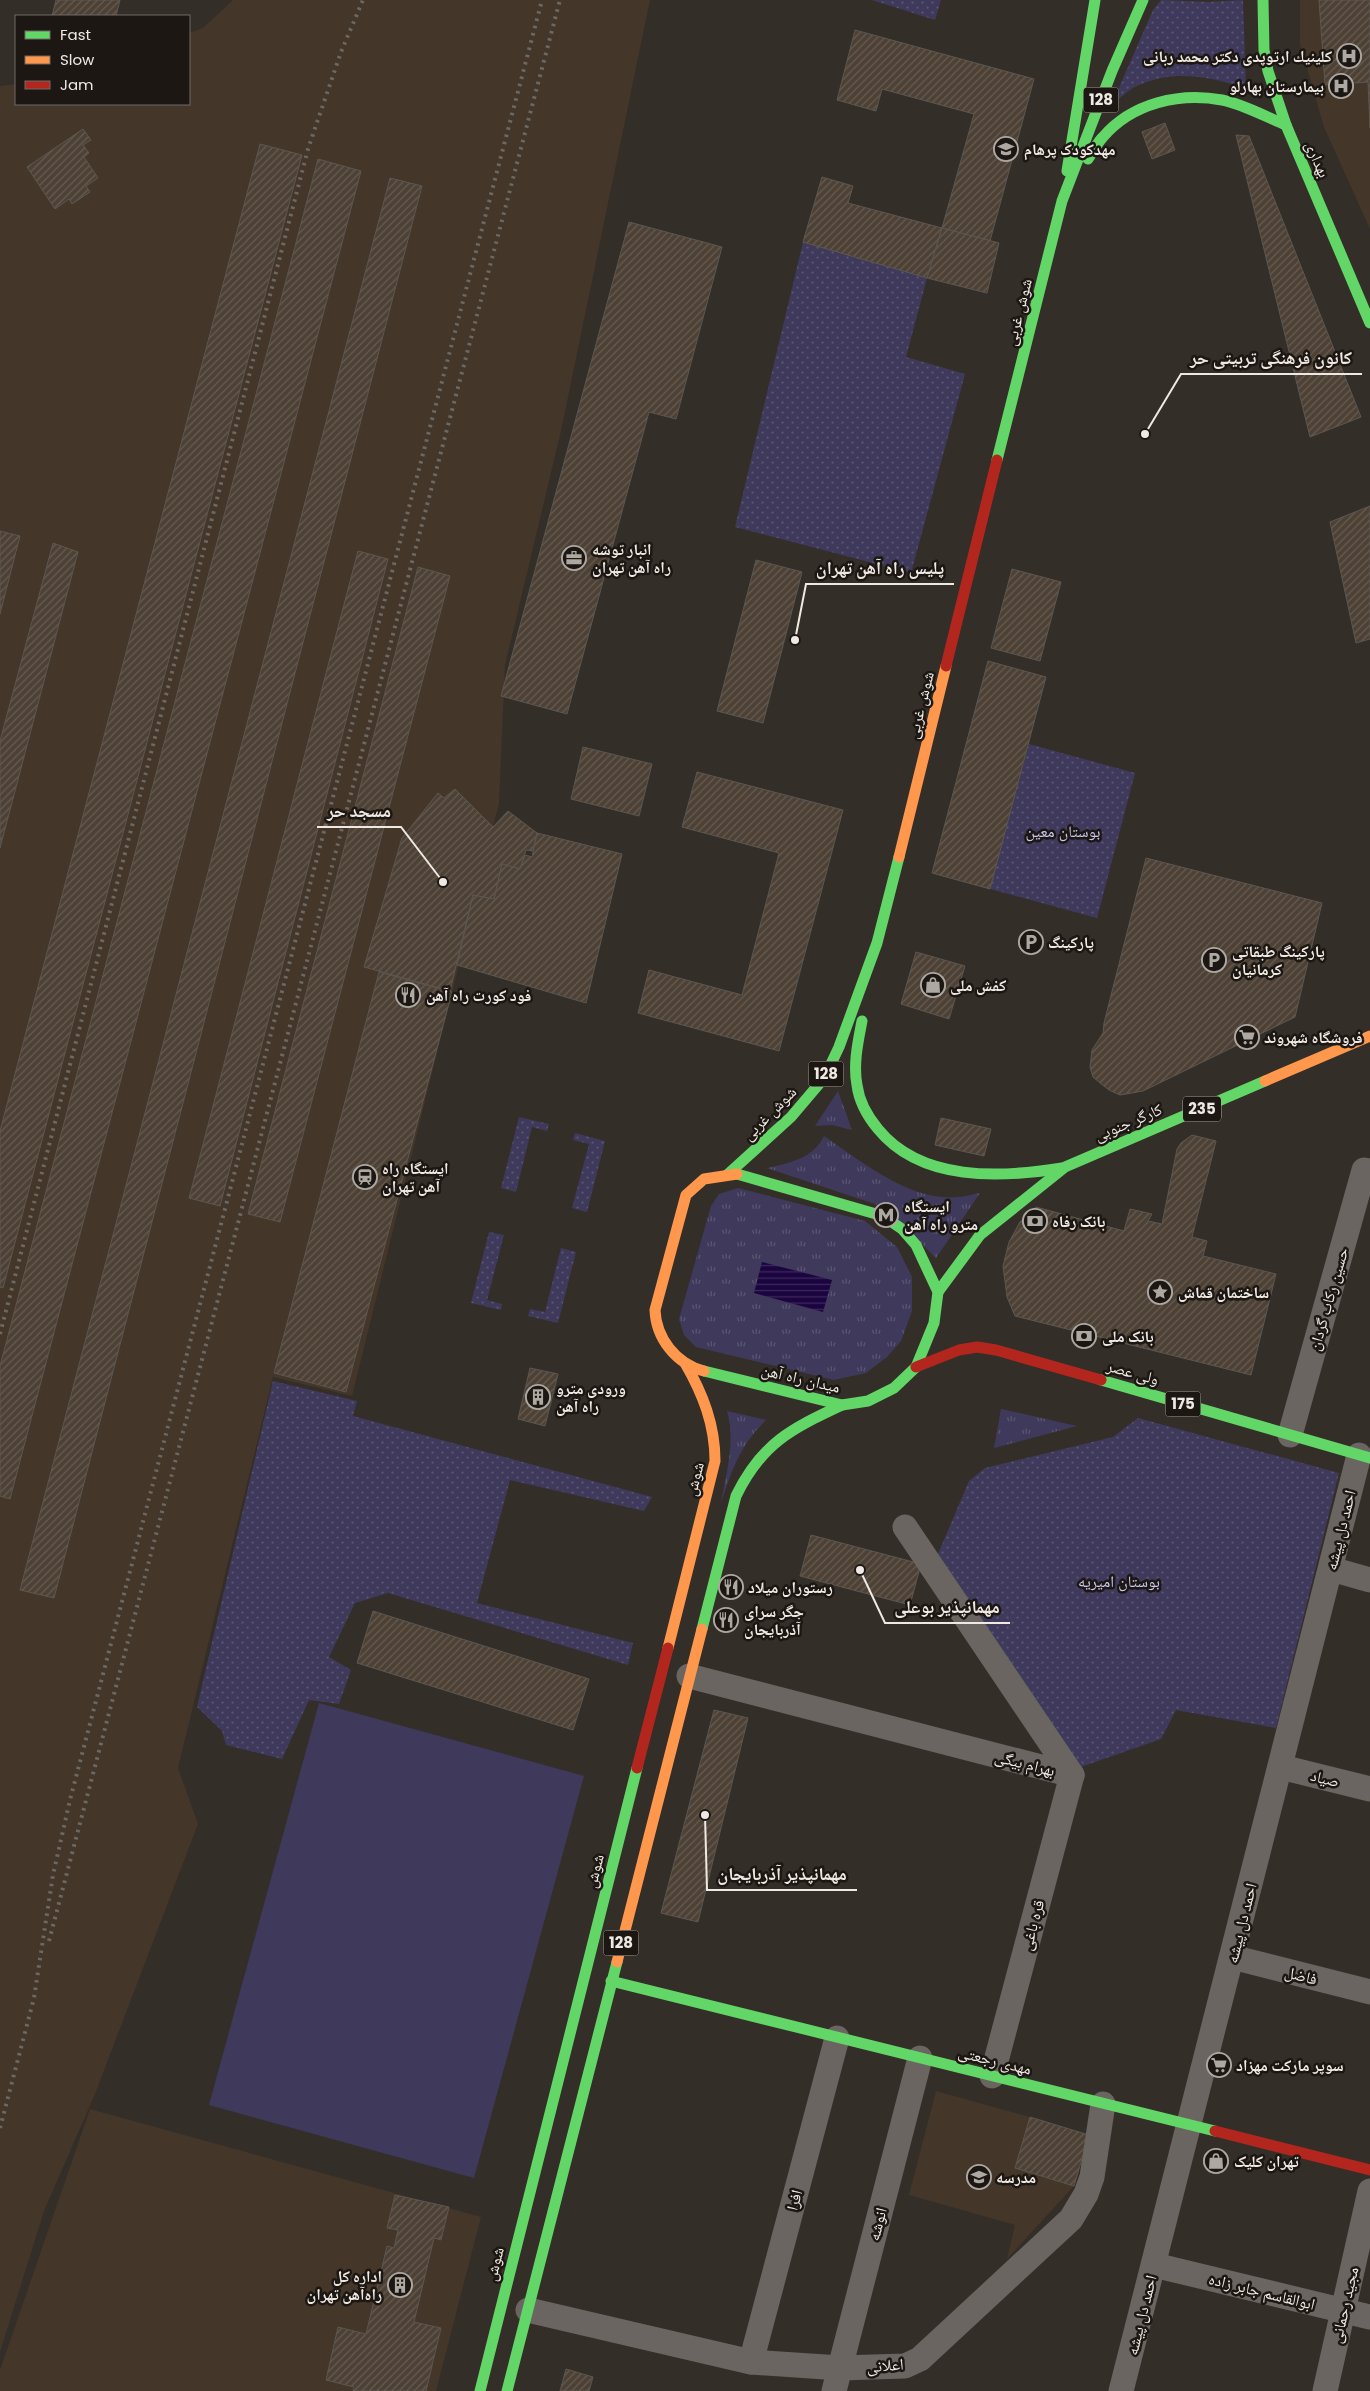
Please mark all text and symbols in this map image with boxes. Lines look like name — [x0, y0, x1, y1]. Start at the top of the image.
legend — [15, 15, 190, 105]
text: Fast — [60, 24, 91, 45]
hospital icon: كلينيك ارتوپدى دكتر محمد ربانى — [1336, 43, 1362, 69]
place label: كلينيك ارتوپدى دكتر محمد ربانى — [1143, 45, 1332, 68]
text: Slow — [60, 49, 95, 70]
hospital icon: بیمارستان بهارلو — [1328, 73, 1354, 99]
text: Jam — [60, 74, 94, 95]
place label: بیمارستان بهارلو — [1229, 75, 1324, 98]
road number: 128 — [1084, 88, 1118, 112]
school or university icon: مهدکودک پرهام — [993, 136, 1019, 162]
street label: بهداری — [1300, 137, 1336, 181]
place label: مهدکودک پرهام — [1024, 138, 1116, 161]
street label: شوش غربی — [999, 276, 1038, 348]
callout: کانون فرهنگی تربیتی حر — [1181, 341, 1362, 374]
text: کانون فرهنگی تربیتی حر — [1189, 345, 1352, 370]
place label: انبار توشه راه آهن تهران — [592, 538, 671, 579]
office icon: انبار توشه راه آهن تهران — [561, 545, 587, 571]
callout: پلیس راه آهن تهران — [806, 551, 954, 584]
text: پلیس راه آهن تهران — [816, 555, 944, 580]
street label: شوش غربی — [901, 669, 940, 741]
callout: مسجد حر — [317, 794, 401, 827]
text: مسجد حر — [326, 798, 391, 823]
park label: بوستان معین — [1026, 820, 1100, 843]
parking icon: پارکینگ — [1018, 929, 1044, 955]
place label: پارکینگ — [1048, 931, 1094, 954]
place label: پارکینگ طبقاتی کرمانیان — [1232, 940, 1325, 981]
parking icon: پارکینگ طبقاتی کرمانیان — [1201, 947, 1227, 973]
shop icon: کفش ملی — [920, 972, 946, 998]
place label: کفش ملی — [950, 974, 1006, 997]
restaurant icon: فود کورت راه آهن — [395, 982, 421, 1008]
place label: فود کورت راه آهن — [426, 984, 532, 1007]
supermarket icon: فروشگاه شهروند — [1234, 1024, 1260, 1050]
place label: فروشگاه شهروند — [1264, 1026, 1363, 1049]
road number: 128 — [808, 1062, 844, 1086]
street label: شوش غربی — [737, 1081, 802, 1146]
road number: 235 — [1183, 1096, 1221, 1122]
street label: کارگر جنوبی — [1091, 1098, 1166, 1147]
place label: ایستگاه راه آهن تهران — [382, 1157, 449, 1198]
station icon: ایستگاه راه آهن تهران — [352, 1164, 378, 1190]
place label: ایستگاه مترو راه آهن — [904, 1195, 978, 1236]
metro station icon: ایستگاه مترو راه آهن — [873, 1202, 899, 1228]
bank icon: بانک رفاه — [1022, 1208, 1048, 1234]
place label: بانک رفاه — [1052, 1210, 1105, 1233]
street label: حسین رکاب‌ گردان — [1303, 1245, 1354, 1354]
place icon: ساختمان قماش — [1147, 1279, 1173, 1305]
place label: ساختمان قماش — [1178, 1281, 1269, 1304]
bank icon: بانک ملی — [1071, 1323, 1097, 1349]
place label: بانک ملی — [1102, 1325, 1154, 1348]
street label: ولی عصر — [1103, 1354, 1162, 1391]
street label: میدان راه آهن — [759, 1358, 843, 1399]
place label: ورودی مترو راه آهن — [556, 1377, 626, 1418]
building icon: ورودی مترو راه آهن — [525, 1384, 551, 1410]
road number: 175 — [1166, 1392, 1200, 1416]
street label: شوش — [679, 1460, 710, 1499]
street label: احمد دل پیشه — [1319, 1488, 1362, 1573]
park label: بوستان امیریه — [1078, 1570, 1160, 1593]
restaurant icon: رستوران میلاد — [718, 1574, 744, 1600]
place label: رستوران میلاد — [748, 1576, 833, 1599]
callout: مهمانپذیر بوعلی — [885, 1590, 1010, 1623]
text: مهمانپذیر بوعلی — [894, 1594, 1000, 1619]
place label: جگر سرای آذربایجان — [744, 1600, 804, 1641]
restaurant icon: جگر سرای آذربایجان — [713, 1607, 739, 1633]
street label: بهرام بیگی — [992, 1745, 1057, 1782]
street label: صیاد — [1308, 1764, 1342, 1793]
street label: شوش — [579, 1852, 610, 1891]
callout: مهمانپذیر آذربایجان — [707, 1857, 857, 1890]
text: مهمانپذیر آذربایجان — [717, 1861, 847, 1886]
street label: احمد دل پیشه — [1220, 1881, 1263, 1966]
street label: قره باغی — [1015, 1897, 1050, 1953]
road number: 128 — [604, 1930, 638, 1956]
street label: فاضل — [1282, 1960, 1320, 1991]
street label: مهدی رجعتی — [956, 2040, 1034, 2081]
supermarket icon: سوپر مارکت مهزاد — [1206, 2052, 1232, 2078]
place label: سوپر مارکت مهزاد — [1236, 2054, 1344, 2077]
shop icon: تهران کلیک — [1203, 2148, 1229, 2174]
place label: تهران کلیک — [1234, 2150, 1300, 2173]
school or university icon: مدرسه — [966, 2164, 992, 2190]
place label: مدرسه — [996, 2166, 1036, 2189]
street label: افرا — [781, 2187, 808, 2213]
street label: انوشه — [862, 2205, 893, 2243]
street label: شوش — [479, 2245, 510, 2284]
place label: اداره کل راه‌آهن تهران — [306, 2265, 382, 2306]
street label: مجید رحمانی — [1325, 2265, 1364, 2346]
street label: ابوالقاسم جابر زاده — [1206, 2267, 1317, 2316]
building icon: اداره کل راه‌آهن تهران — [387, 2272, 413, 2298]
street label: احمد دل پیشه — [1120, 2273, 1163, 2358]
street label: اعلانی — [866, 2352, 904, 2379]

